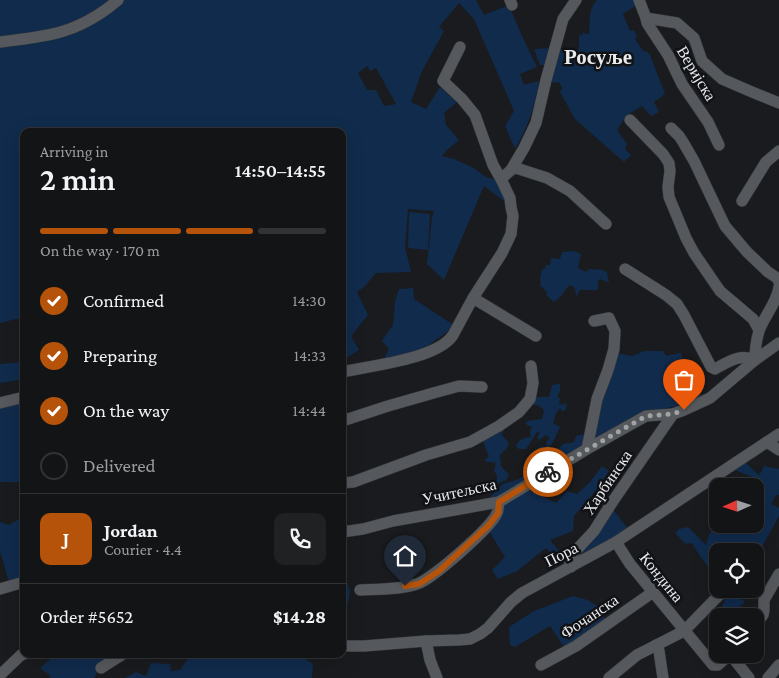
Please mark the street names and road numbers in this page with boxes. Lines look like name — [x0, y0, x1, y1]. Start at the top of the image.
street label: Веријска — [673, 43, 719, 104]
street label: Харбинска — [580, 447, 636, 518]
street label: Учитељска — [420, 475, 498, 508]
street label: Пора — [542, 539, 581, 571]
street label: Кондина — [636, 549, 687, 606]
street label: Фочанска — [557, 591, 621, 642]

